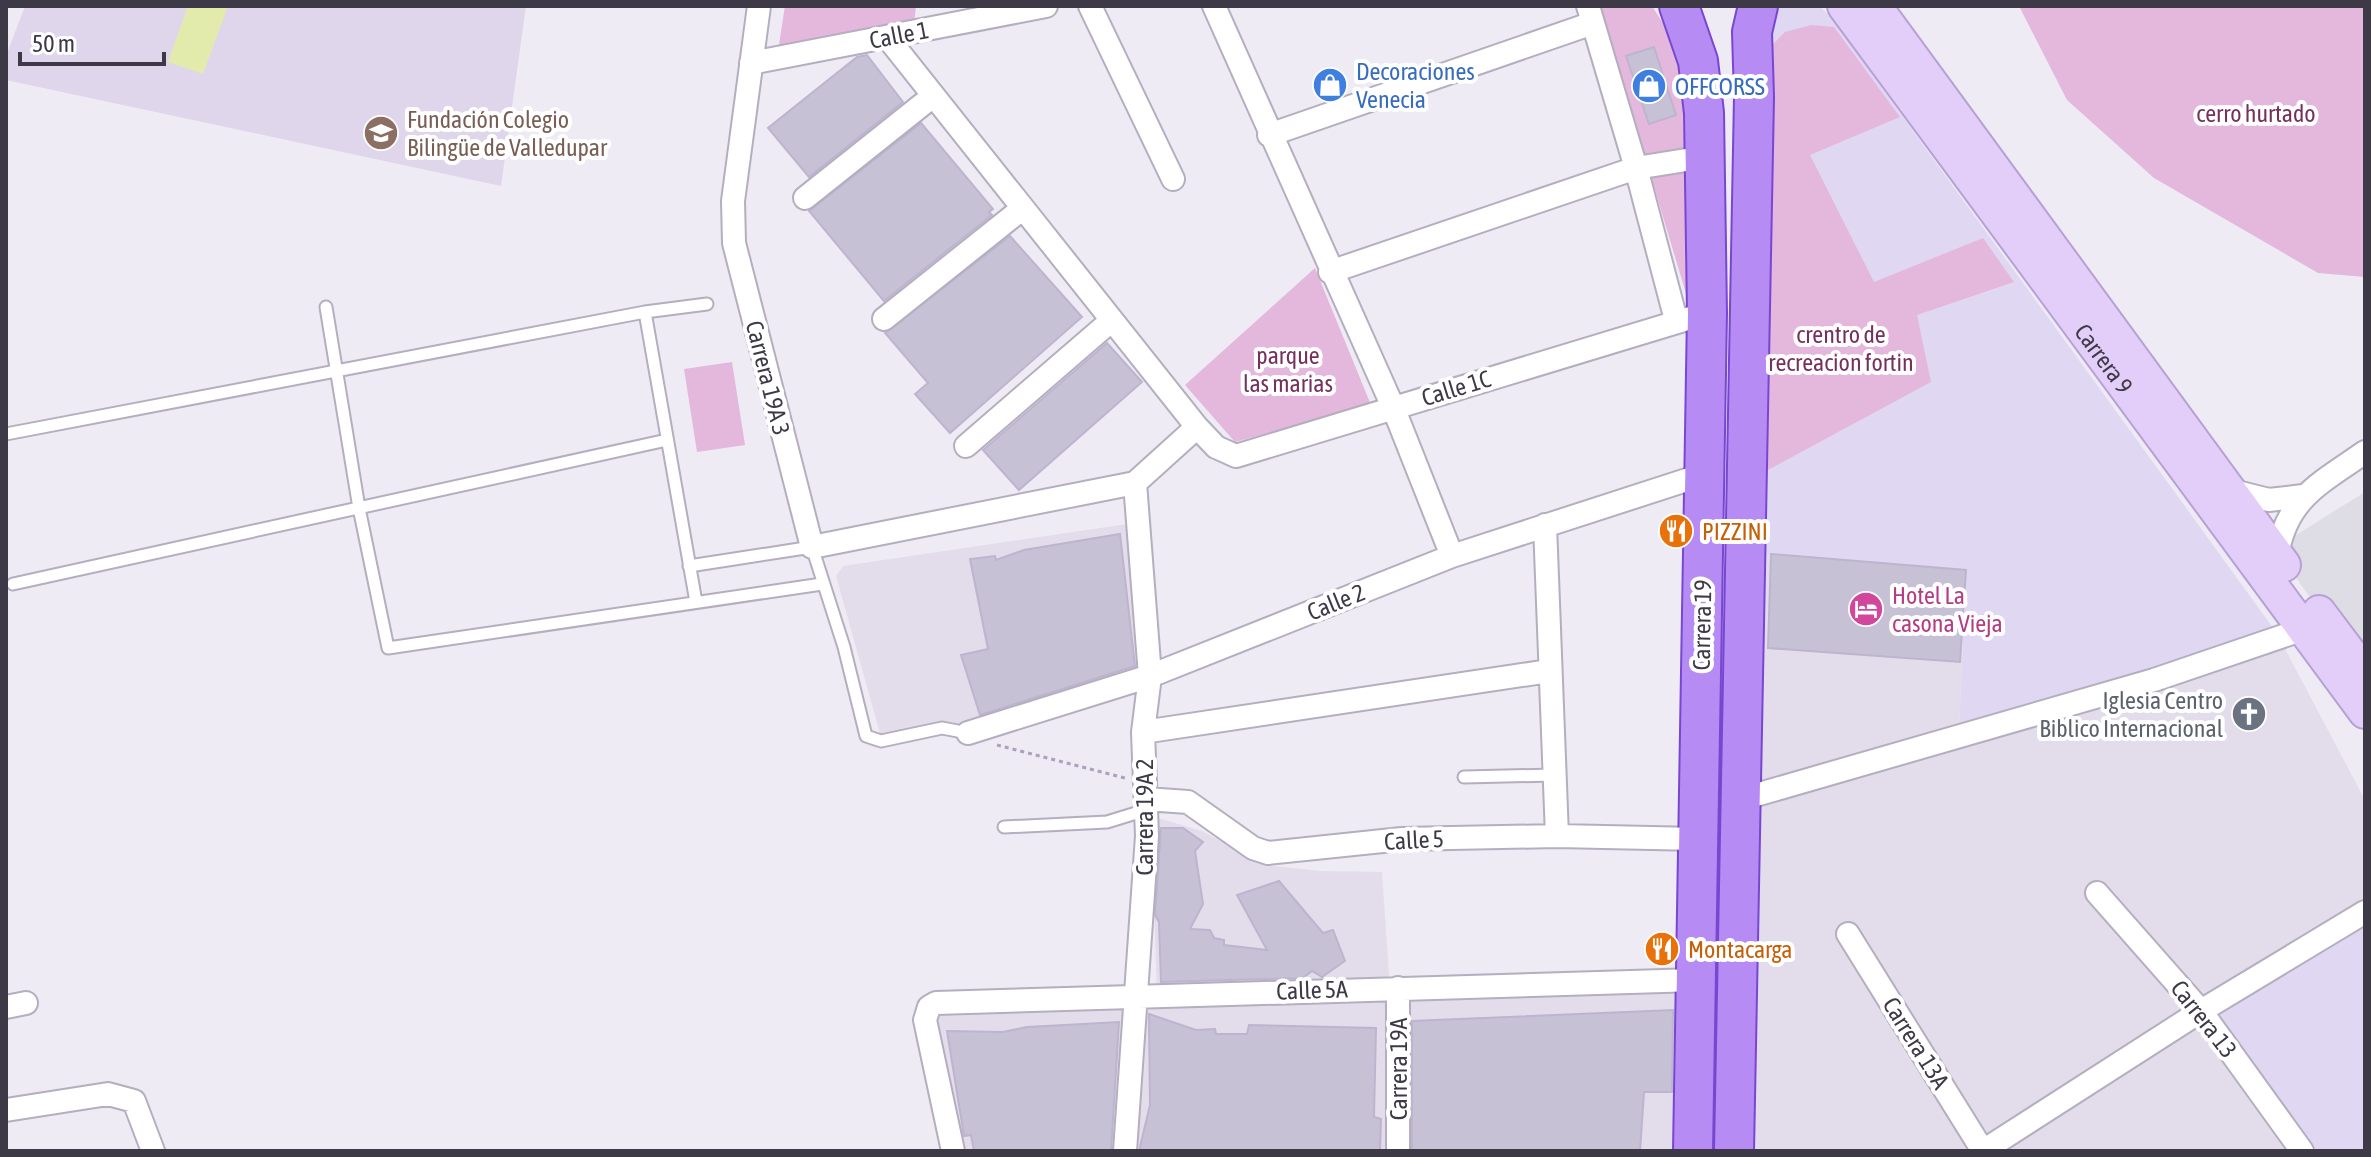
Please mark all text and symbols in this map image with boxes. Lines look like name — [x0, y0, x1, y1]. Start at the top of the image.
scale bar — [20, 16, 164, 66]
street label: Calle 1 — [867, 16, 931, 54]
text: 50 m — [32, 30, 75, 57]
place label: Decoraciones Venecia — [1356, 58, 1475, 113]
shop icon: Decoraciones Venecia — [1311, 66, 1349, 104]
shop icon: OFFCORSS — [1630, 67, 1668, 105]
place label: OFFCORSS — [1675, 73, 1765, 100]
park label: cerro hurtado — [2196, 100, 2316, 127]
place label: Fundación Colegio Bilingüe de Valledupar — [407, 106, 608, 161]
school or university icon: Fundación Colegio Bilingüe de Valledupar — [362, 114, 400, 152]
street label: Carrera 19A 3 — [741, 318, 795, 438]
street label: Carrera 9 — [2070, 318, 2139, 398]
park label: crentro de recreacion fortin — [1768, 321, 1914, 376]
park label: parque las marias — [1243, 342, 1333, 397]
street label: Calle 1C — [1418, 365, 1494, 411]
restaurant icon: PIZZINI — [1657, 512, 1695, 550]
place label: PIZZINI — [1702, 518, 1768, 545]
street label: Calle 2 — [1303, 578, 1369, 626]
street label: Carrera 19 — [1688, 579, 1716, 671]
place label: Hotel La casona Vieja — [1892, 582, 2003, 637]
hotel icon: Hotel La casona Vieja — [1847, 590, 1885, 628]
place label: Iglesia Centro Biblico Internacional — [2039, 687, 2224, 742]
church icon: Iglesia Centro Biblico Internacional — [2230, 695, 2268, 733]
street label: Carrera 19A 2 — [1131, 759, 1158, 875]
street label: Calle 5 — [1383, 825, 1445, 855]
restaurant icon: Montacarga — [1643, 930, 1681, 968]
place label: Montacarga — [1688, 936, 1792, 963]
street label: Calle 5A — [1276, 975, 1349, 1005]
street label: Carrera 13 — [2165, 975, 2243, 1063]
street label: Carrera 13A — [1877, 992, 1955, 1094]
street label: Carrera 19A — [1385, 1018, 1412, 1120]

